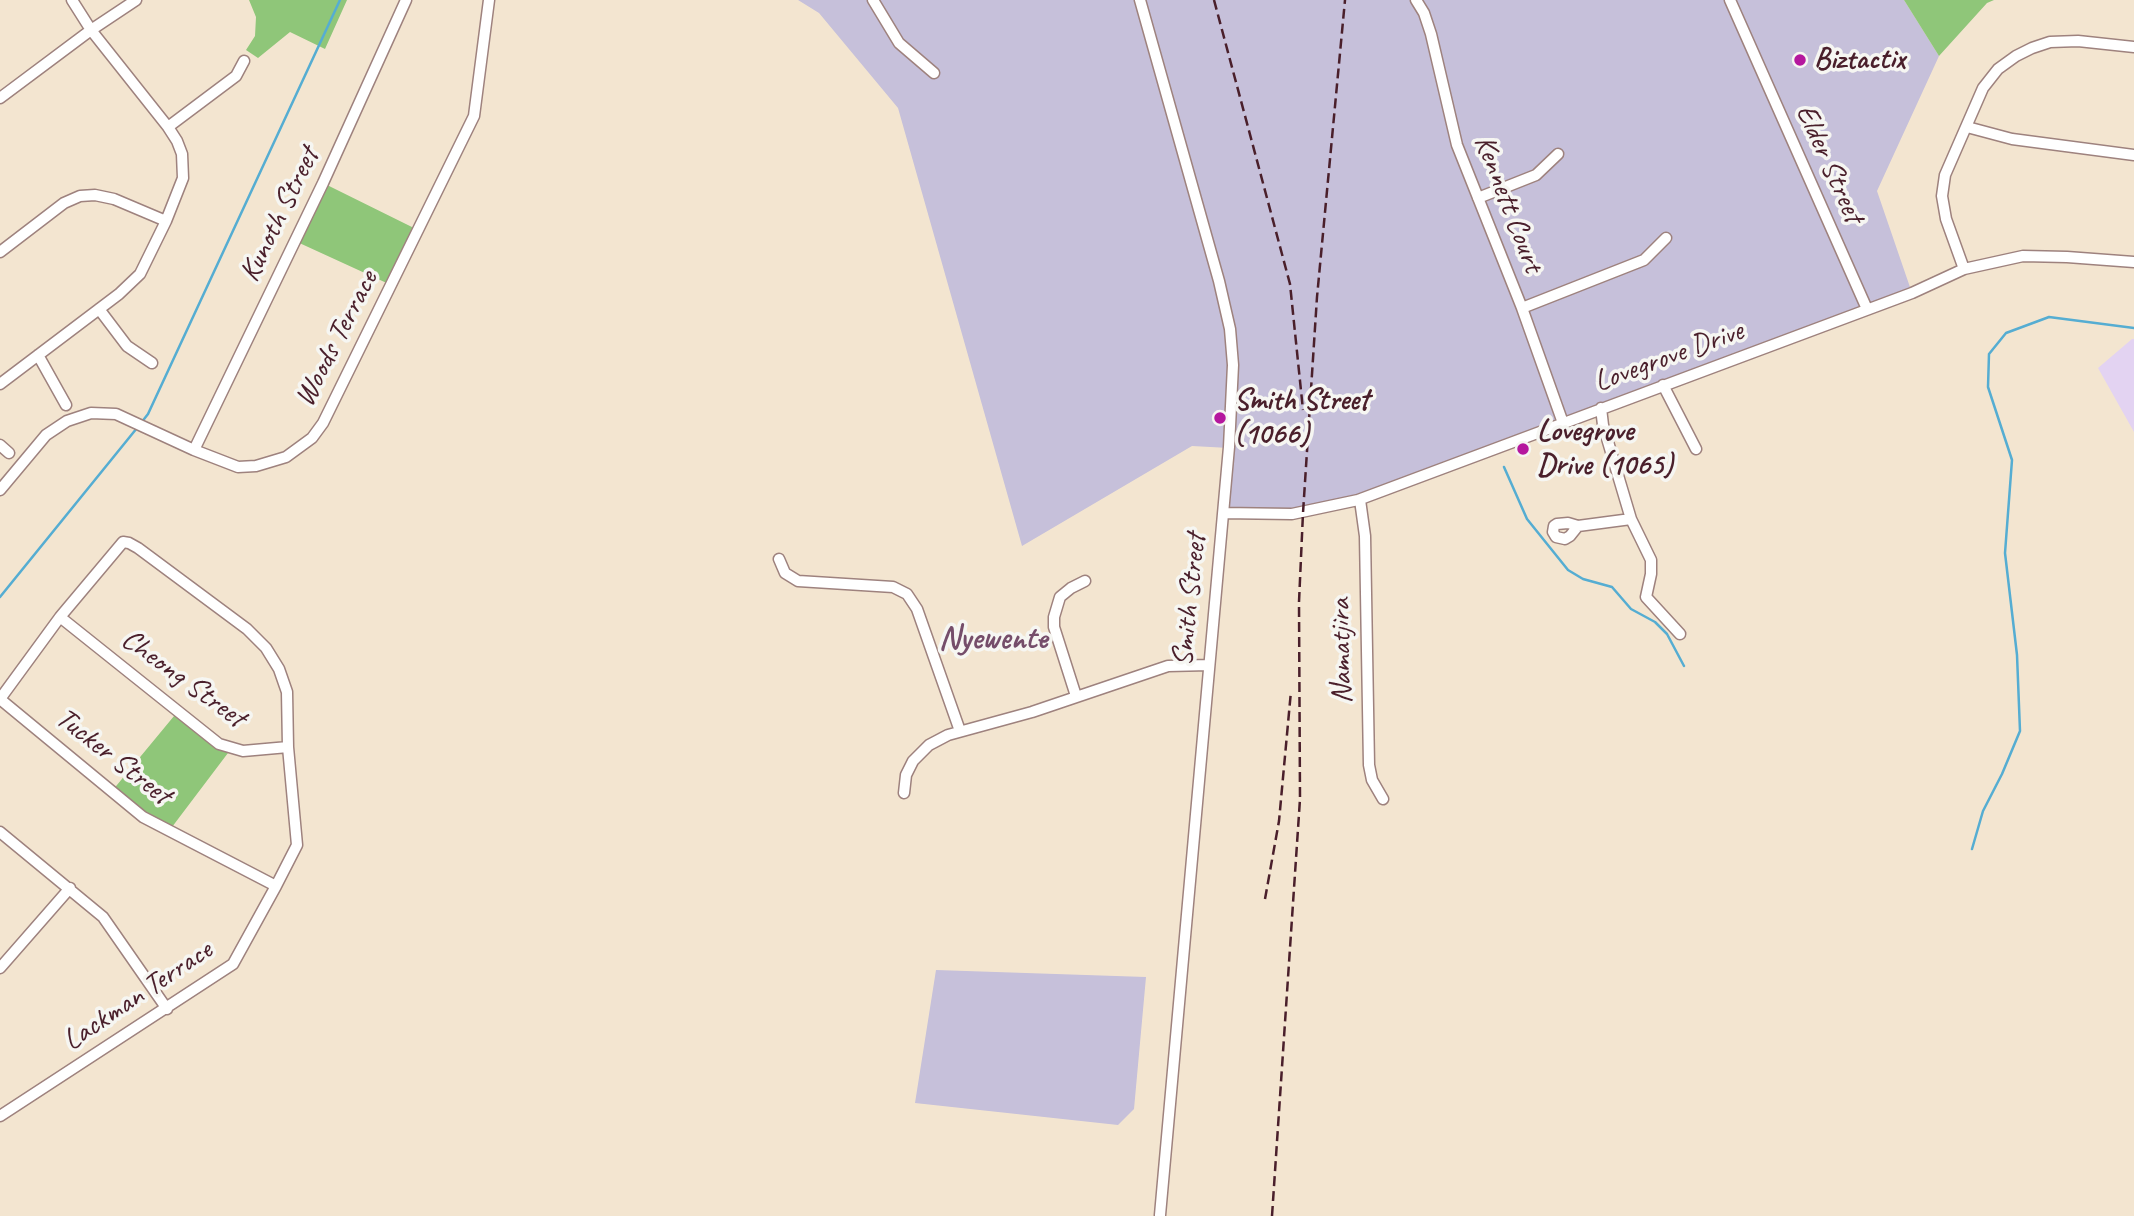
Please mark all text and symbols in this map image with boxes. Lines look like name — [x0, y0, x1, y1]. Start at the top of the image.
place label: Biztactix — [1814, 42, 1905, 78]
marker: Biztactix — [1792, 52, 1808, 68]
street label: Elder Street — [1787, 99, 1871, 229]
street label: Kennett Court — [1465, 130, 1551, 278]
street label: Kunoth Street — [232, 142, 328, 288]
street label: Woods Terrace — [287, 265, 387, 413]
street label: Lovegrove Drive — [1590, 313, 1748, 401]
place label: Smith Street (1066) — [1234, 383, 1369, 453]
marker: Smith Street (1066) — [1212, 410, 1228, 426]
place label: Lovegrove Drive (1065) — [1537, 414, 1673, 484]
marker: Lovegrove Drive (1065) — [1515, 441, 1531, 457]
street label: Smith Street — [1165, 532, 1215, 668]
street label: Namatjira — [1323, 598, 1361, 704]
district label: Nyewente — [939, 619, 1047, 659]
street label: Cheong Street — [114, 622, 252, 736]
street label: Tucker Street — [48, 701, 178, 813]
street label: Lackman Terrace — [56, 933, 220, 1059]

